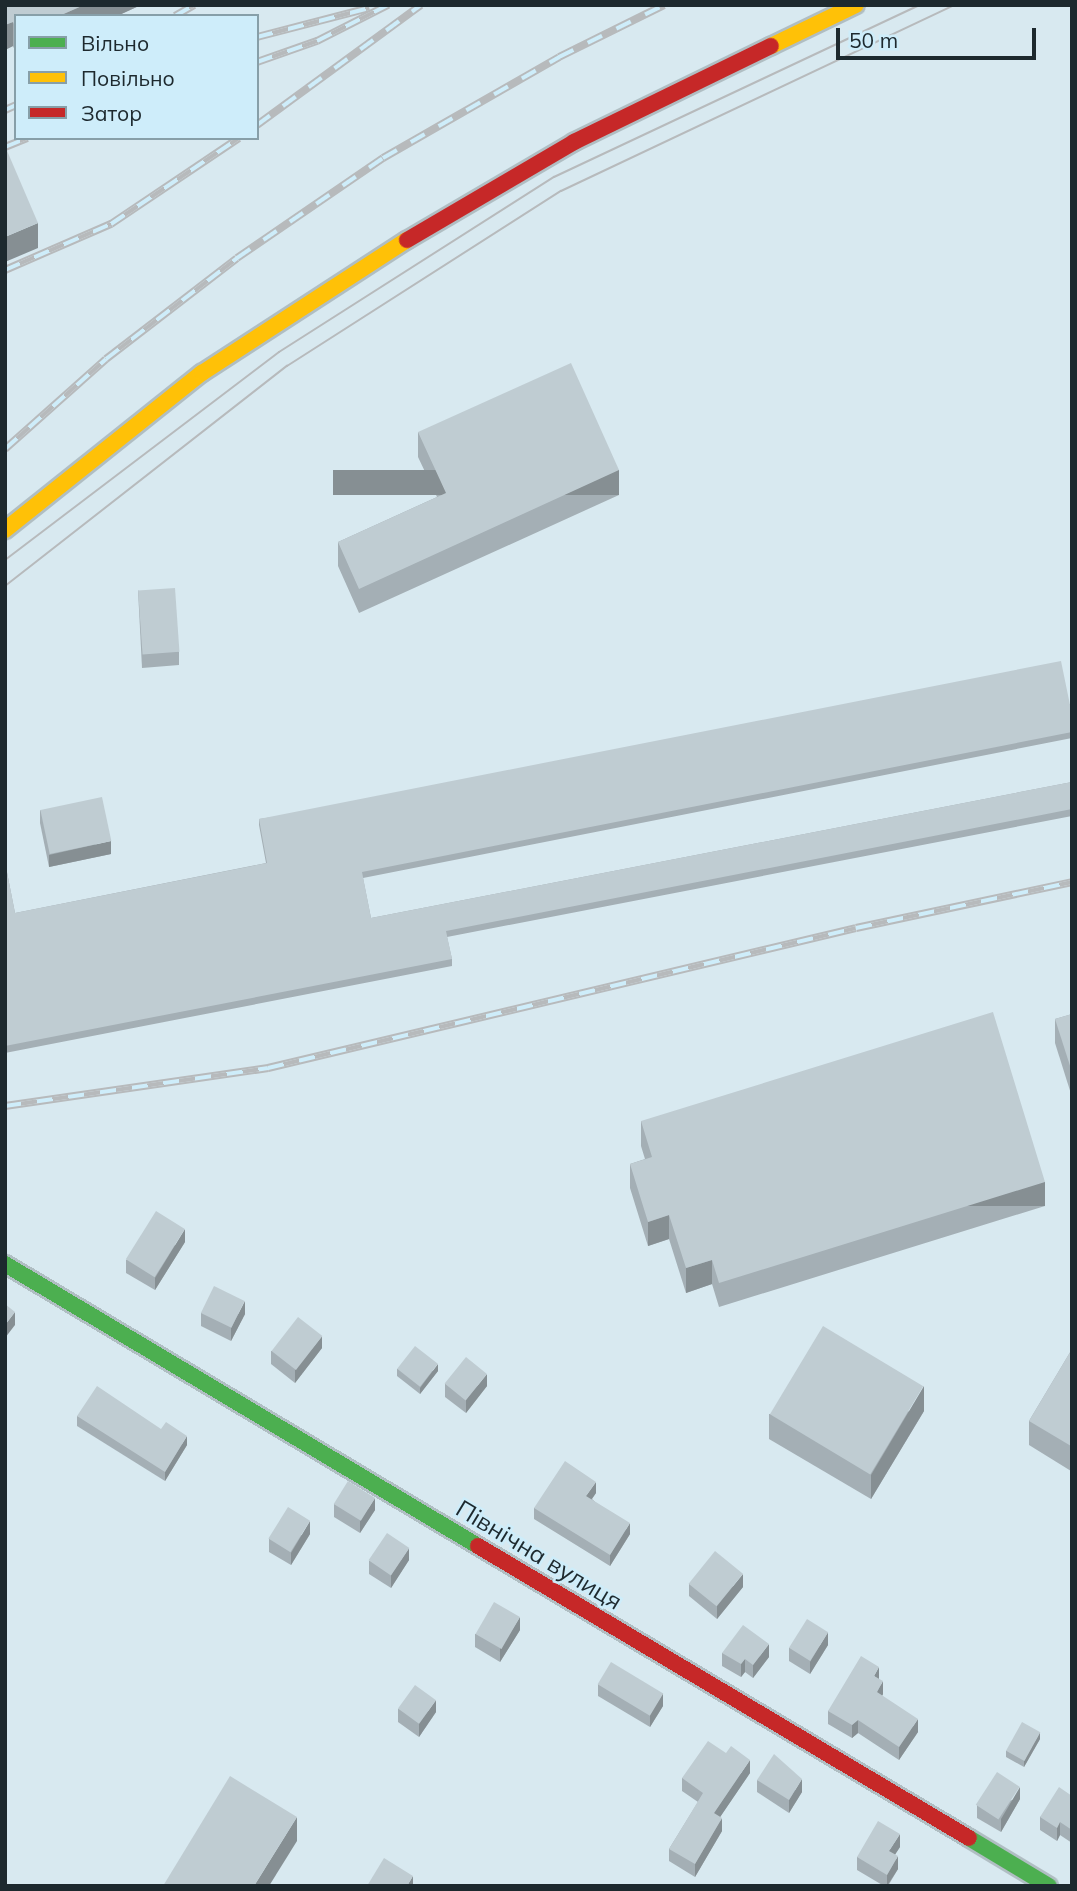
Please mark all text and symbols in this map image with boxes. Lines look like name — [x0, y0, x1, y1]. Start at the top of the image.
legend — [14, 14, 259, 140]
scale bar — [839, 14, 1038, 58]
text: 50 m — [849, 27, 898, 53]
text: Вільно — [81, 30, 149, 56]
text: Повільно — [81, 65, 175, 91]
text: Затор — [81, 100, 142, 126]
street label: Північна вулиця — [451, 1494, 627, 1616]

